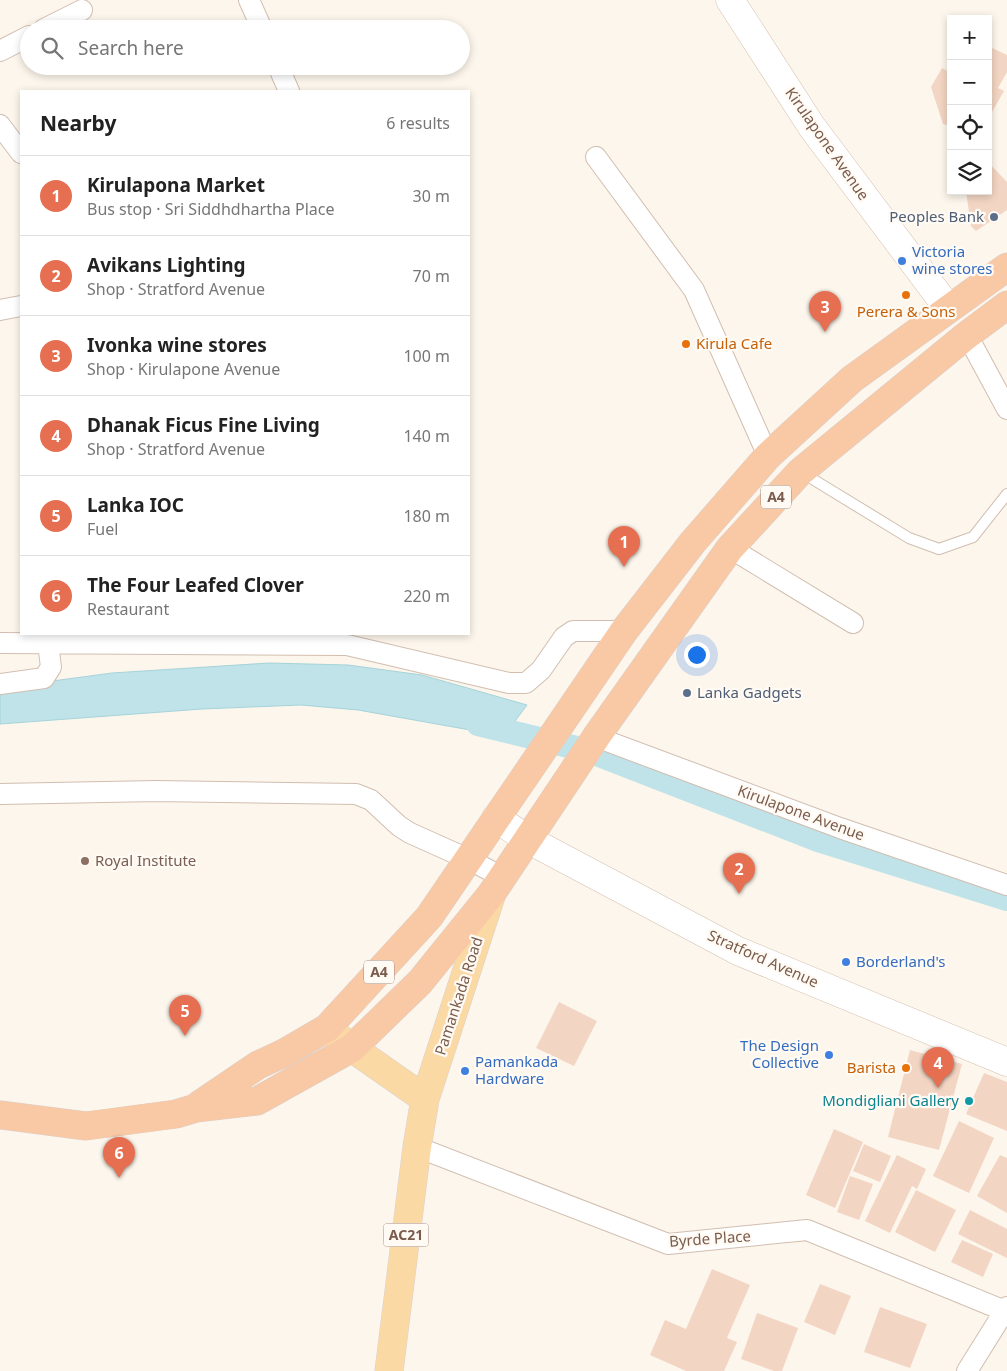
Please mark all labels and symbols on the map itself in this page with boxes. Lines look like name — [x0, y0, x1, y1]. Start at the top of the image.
street label: Kirulapone Avenue — [781, 83, 874, 204]
place label: Peoples Bank — [889, 206, 984, 226]
marker: Peoples Bank — [988, 211, 1000, 223]
place label: Victoria wine stores — [912, 241, 993, 278]
marker: Victoria wine stores — [896, 255, 908, 267]
marker: Perera & Sons — [900, 289, 912, 301]
pin: 3 — [809, 291, 841, 332]
place label: Perera & Sons — [857, 301, 955, 321]
place label: Kirula Cafe — [696, 333, 772, 353]
marker: Kirula Cafe — [680, 338, 692, 350]
road number: A4 — [761, 486, 791, 508]
pin: 1 — [608, 526, 640, 567]
your location — [684, 642, 710, 668]
place label: Lanka Gadgets — [697, 682, 802, 702]
marker: Lanka Gadgets — [681, 687, 693, 699]
street label: Kirulapone Avenue — [735, 780, 867, 844]
place label: Royal Institute — [95, 850, 196, 870]
pin: 2 — [723, 853, 755, 894]
marker: Royal Institute — [79, 855, 91, 867]
street label: Stratford Avenue — [705, 925, 822, 991]
street label: Pamankada Road — [430, 934, 487, 1057]
place label: Borderland's — [856, 951, 946, 971]
marker: Borderland's — [840, 956, 852, 968]
road number: A4 — [364, 960, 394, 984]
pin: 5 — [169, 995, 201, 1036]
place label: The Design Collective — [740, 1035, 819, 1072]
pin: 4 — [922, 1047, 954, 1088]
marker: The Design Collective — [823, 1049, 835, 1061]
place label: Pamankada Hardware — [475, 1051, 558, 1088]
place label: Barista — [847, 1057, 896, 1077]
marker: Barista — [900, 1062, 912, 1074]
marker: Pamankada Hardware — [459, 1065, 471, 1077]
place label: Mondigliani Gallery — [822, 1090, 959, 1110]
marker: Mondigliani Gallery — [963, 1095, 975, 1107]
pin: 6 — [103, 1137, 135, 1178]
road number: AC21 — [384, 1224, 428, 1246]
street label: Byrde Place — [668, 1225, 751, 1251]

